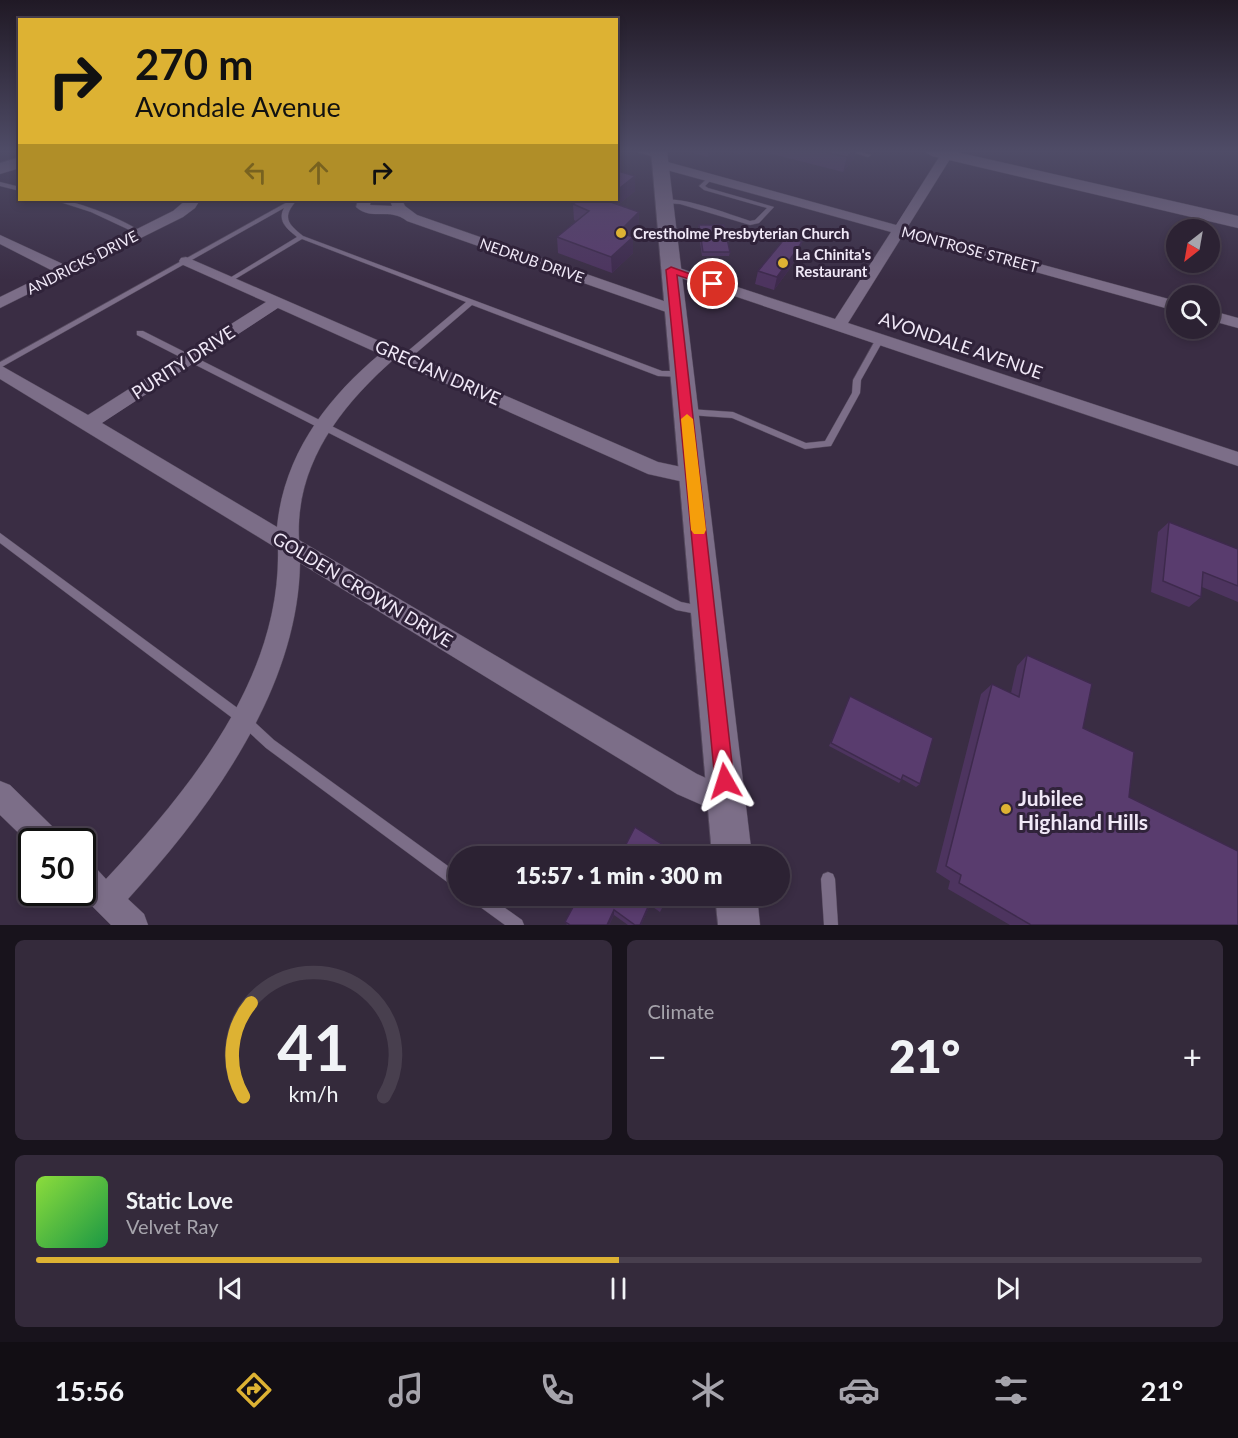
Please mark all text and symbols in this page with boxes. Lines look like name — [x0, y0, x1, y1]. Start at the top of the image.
text: 270 m — [135, 39, 253, 89]
icon: right — [36, 42, 114, 120]
text: Avondale Avenue — [135, 90, 341, 123]
icon: left — [239, 156, 272, 189]
icon: ahead — [302, 156, 335, 189]
icon: right — [365, 156, 398, 189]
north arrow — [1166, 219, 1220, 273]
map controls — [1166, 219, 1220, 339]
street label: MONTROSE STREET — [900, 222, 1040, 276]
place label: Crestholme Presbyterian Church — [633, 224, 849, 242]
street label: ANDRICKS DRIVE — [23, 226, 141, 298]
marker: Crestholme Presbyterian Church — [614, 226, 628, 240]
street label: NEDRUB DRIVE — [477, 234, 587, 286]
place label: La Chinita's Restaurant — [795, 245, 871, 280]
marker: La Chinita's Restaurant — [776, 256, 790, 270]
pin — [687, 258, 738, 309]
icon: arrive — [696, 267, 729, 300]
button: search — [1166, 285, 1220, 339]
street label: AVONDALE AVENUE — [876, 307, 1046, 383]
street label: PURITY DRIVE — [127, 320, 239, 404]
street label: GRECIAN DRIVE — [372, 335, 504, 409]
street label: GOLDEN CROWN DRIVE — [269, 526, 457, 652]
position arrow — [693, 749, 757, 813]
place label: Jubilee Highland Hills — [1018, 785, 1148, 834]
marker: Jubilee Highland Hills — [999, 802, 1013, 816]
speed limit sign: 50 — [18, 828, 96, 906]
text: 15:57 · 1 min · 300 m — [516, 862, 722, 889]
text: Climate — [648, 999, 714, 1023]
text: 41 — [277, 1009, 349, 1084]
text: 21° — [889, 1029, 960, 1083]
text: − — [648, 1036, 667, 1076]
text: + — [1183, 1036, 1202, 1076]
text: km/h — [288, 1081, 338, 1107]
text: Static Love — [126, 1187, 233, 1214]
text: Velvet Ray — [126, 1214, 219, 1238]
icon: previous — [214, 1272, 247, 1305]
icon: pause — [602, 1272, 635, 1305]
icon: next — [991, 1272, 1024, 1305]
icon: directions — [233, 1369, 275, 1411]
icon: music — [385, 1369, 427, 1411]
icon: phone — [536, 1369, 578, 1411]
icon: climate — [687, 1369, 729, 1411]
icon: car — [838, 1369, 880, 1411]
icon: filters — [990, 1369, 1032, 1411]
text: 15:56 — [55, 1374, 124, 1407]
text: 21° — [1141, 1374, 1183, 1407]

